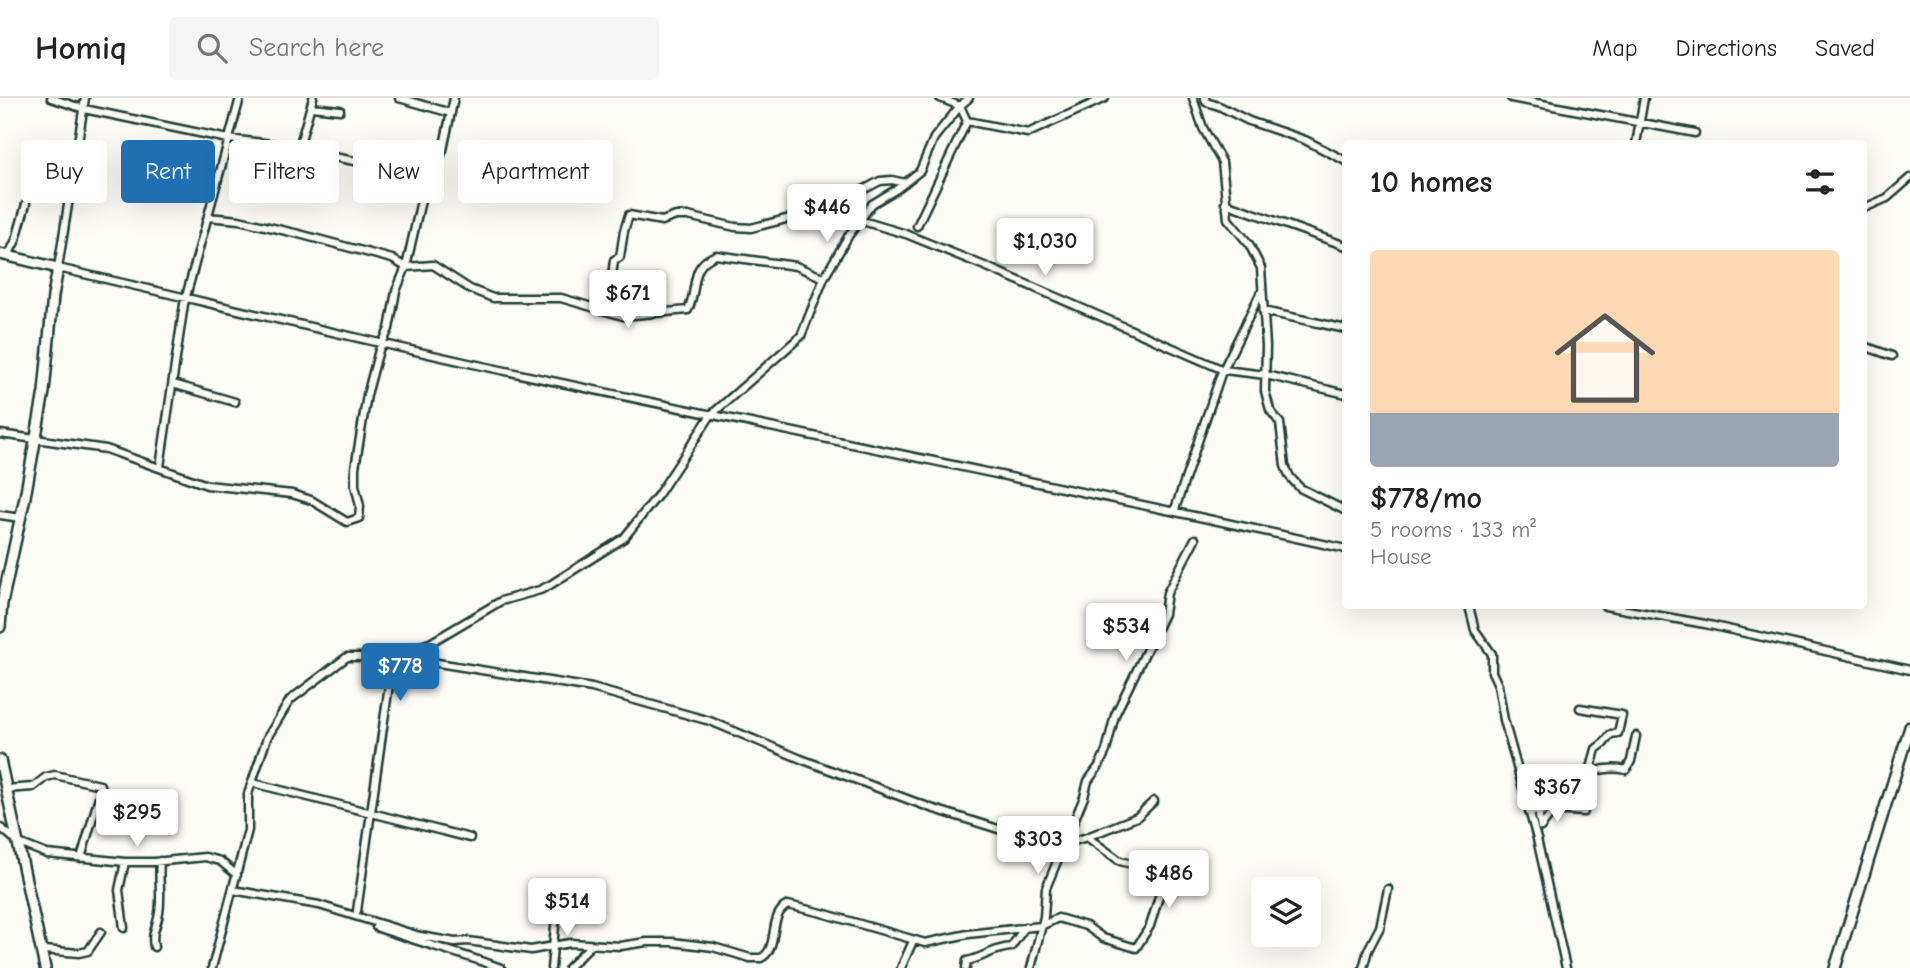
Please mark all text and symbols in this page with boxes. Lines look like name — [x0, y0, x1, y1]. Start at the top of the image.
search box — [169, 17, 659, 80]
text: Homiq — [35, 29, 127, 67]
icon: search — [193, 29, 231, 67]
text: Search here — [249, 33, 384, 63]
text: Map — [1592, 34, 1638, 62]
text: Directions — [1676, 34, 1777, 62]
text: Saved — [1815, 34, 1875, 62]
chip: Buy — [21, 140, 107, 203]
chip: Rent — [121, 140, 215, 203]
chip: Filters — [229, 140, 339, 203]
chip: New — [353, 140, 444, 203]
chip: Apartment — [458, 140, 613, 203]
icon: filters — [1801, 163, 1839, 201]
text: 10 homes — [1370, 165, 1492, 200]
pin: $446 — [786, 184, 868, 244]
text: $446 — [803, 193, 851, 220]
pin: $1,030 — [988, 218, 1102, 278]
text: $1,030 — [1013, 227, 1077, 254]
pin: $671 — [587, 271, 669, 330]
text: $671 — [605, 279, 651, 306]
icon: home — [1542, 295, 1668, 421]
text: $778/mo — [1370, 481, 1482, 516]
text: 5 rooms · 133 m² — [1370, 516, 1536, 543]
text: House — [1370, 543, 1432, 570]
pin: $534 — [1085, 603, 1167, 663]
text: $534 — [1102, 612, 1150, 639]
pin: $778 — [359, 644, 441, 703]
text: $778 — [377, 652, 423, 679]
pin: $367 — [1516, 764, 1598, 824]
text: $367 — [1533, 773, 1581, 800]
pin: $295 — [96, 790, 178, 849]
text: $295 — [112, 798, 162, 825]
pin: $303 — [997, 816, 1079, 876]
text: $303 — [1013, 825, 1063, 852]
pin: $486 — [1128, 850, 1210, 910]
text: $486 — [1145, 859, 1193, 886]
map controls — [1251, 877, 1321, 947]
button: layers — [1251, 877, 1321, 947]
pin: $514 — [526, 878, 608, 938]
text: $514 — [544, 887, 590, 914]

